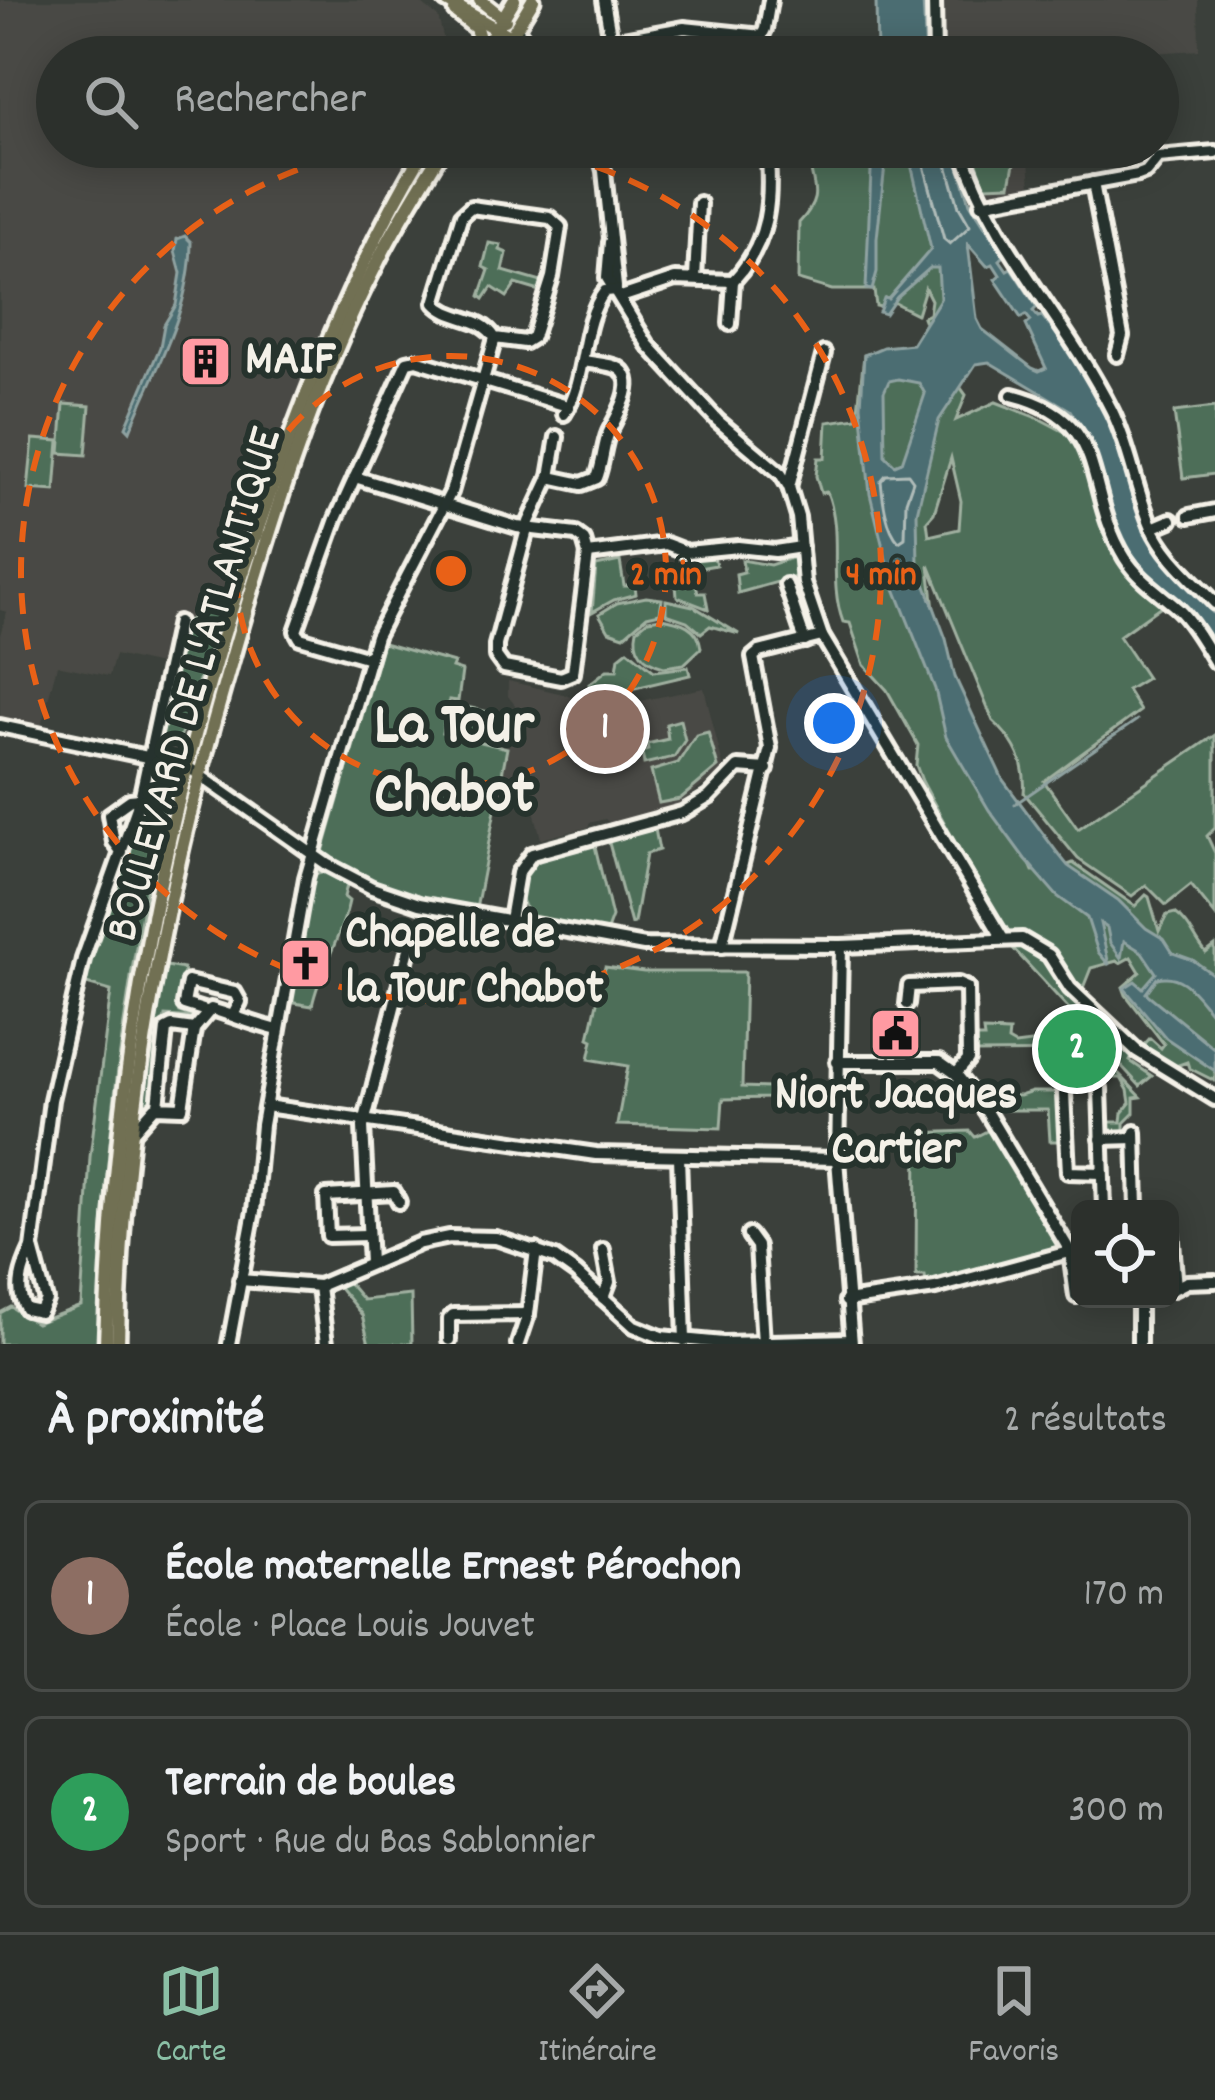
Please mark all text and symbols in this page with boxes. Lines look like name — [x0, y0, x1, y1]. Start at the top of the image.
search box — [36, 36, 1179, 168]
icon: search — [78, 69, 144, 135]
text: Rechercher — [174, 70, 366, 134]
place label: MAIF — [245, 328, 336, 397]
building icon: MAIF — [178, 334, 234, 390]
street label: BOULEVARD DE L'ATLANTIQUE — [91, 420, 304, 950]
centre of rings — [430, 550, 472, 592]
text: 2 min — [630, 551, 702, 603]
text: 4 min — [845, 551, 917, 603]
pin: 1 — [566, 684, 644, 774]
district label: La Tour Chabot — [374, 686, 535, 841]
your location — [804, 693, 864, 753]
place label: Chapelle de la Tour Chabot — [345, 902, 604, 1026]
church icon: Chapelle de la Tour Chabot — [278, 936, 334, 992]
pin: 2 — [1038, 1004, 1116, 1094]
public building icon: Niort Jacques Cartier — [868, 1006, 924, 1062]
place label: Niort Jacques Cartier — [774, 1063, 1018, 1187]
map controls — [1071, 1200, 1179, 1308]
button: locate — [1071, 1200, 1179, 1308]
text: À proximité — [48, 1386, 265, 1458]
text: 2 résultats — [1004, 1395, 1167, 1450]
text: École maternelle Ernest Pérochon — [165, 1537, 741, 1601]
text: 1 — [86, 1569, 94, 1624]
text: 170 m — [1084, 1569, 1164, 1624]
text: École · Place Louis Jouvet — [165, 1601, 535, 1656]
text: Terrain de boules — [165, 1753, 456, 1817]
text: 2 — [81, 1785, 99, 1840]
text: 300 m — [1068, 1785, 1164, 1840]
text: Sport · Rue du Bas Sablonnier — [165, 1817, 595, 1872]
tab: Carte — [156, 1958, 227, 2077]
tab: Itinéraire — [538, 1958, 657, 2077]
tab: Favoris — [968, 1958, 1059, 2077]

